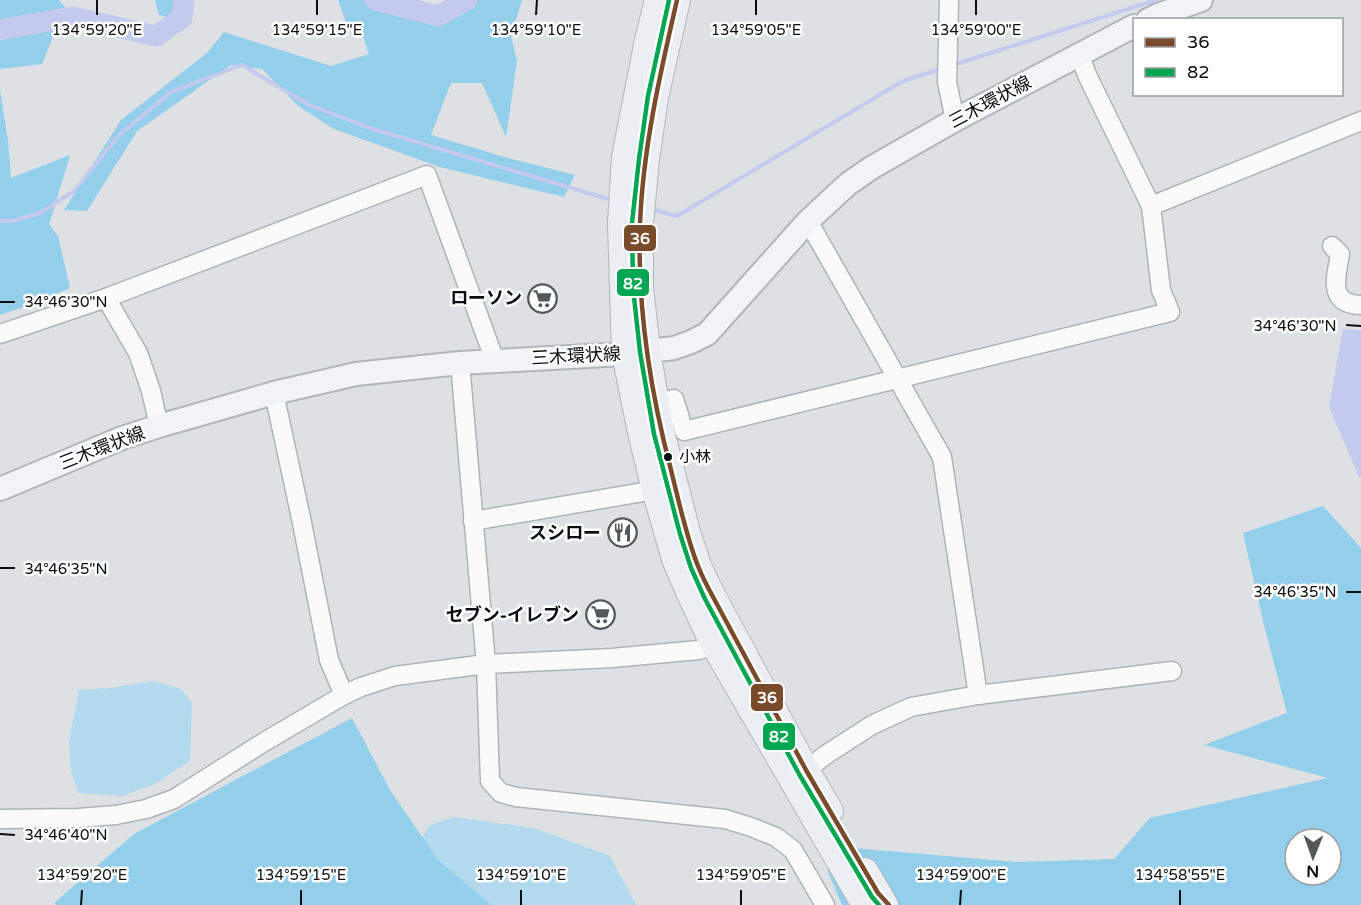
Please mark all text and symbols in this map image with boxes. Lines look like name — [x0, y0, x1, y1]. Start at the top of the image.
legend — [1133, 18, 1343, 96]
text: 134°59'20"E — [52, 21, 142, 39]
text: 134°59'15"E — [272, 21, 362, 39]
text: 134°59'10"E — [491, 21, 581, 39]
text: 134°59'05"E — [711, 21, 801, 39]
text: 134°59'00"E — [931, 21, 1021, 39]
text: 36 — [1187, 31, 1210, 53]
text: 82 — [1187, 61, 1210, 83]
street label: 三木環状線 — [945, 71, 1035, 133]
line badge: 36 — [623, 224, 657, 252]
text: 36 — [630, 229, 650, 249]
line badge: 82 — [616, 268, 650, 297]
text: 82 — [623, 274, 643, 294]
supermarket icon: ローソン — [527, 282, 559, 314]
place label: ローソン — [450, 287, 522, 309]
text: 34°46'30"N — [24, 293, 108, 311]
text: 34°46'30"N — [1253, 317, 1337, 335]
street label: 三木環状線 — [530, 343, 622, 369]
street label: 三木環状線 — [56, 422, 148, 474]
place label: 小林 — [679, 447, 711, 467]
marker: 小林 — [662, 451, 674, 463]
restaurant icon: スシロー — [606, 517, 638, 549]
place label: スシロー — [529, 522, 601, 544]
text: 34°46'35"N — [24, 560, 108, 578]
text: 34°46'35"N — [1253, 583, 1337, 601]
supermarket icon: セブン-イレブン — [584, 599, 616, 631]
place label: セブン-イレブン — [446, 604, 579, 626]
line badge: 36 — [750, 683, 784, 712]
text: 36 — [757, 688, 777, 708]
line badge: 82 — [762, 722, 796, 751]
text: 82 — [769, 727, 789, 747]
text: 34°46'40"N — [24, 826, 108, 844]
north arrow — [1283, 827, 1343, 887]
text: N — [1306, 861, 1319, 881]
text: 134°59'20"E — [37, 866, 127, 884]
text: 134°59'15"E — [256, 866, 346, 884]
text: 134°59'10"E — [476, 866, 566, 884]
text: 134°59'05"E — [696, 866, 786, 884]
text: 134°59'00"E — [916, 866, 1006, 884]
text: 134°58'55"E — [1135, 866, 1225, 884]

